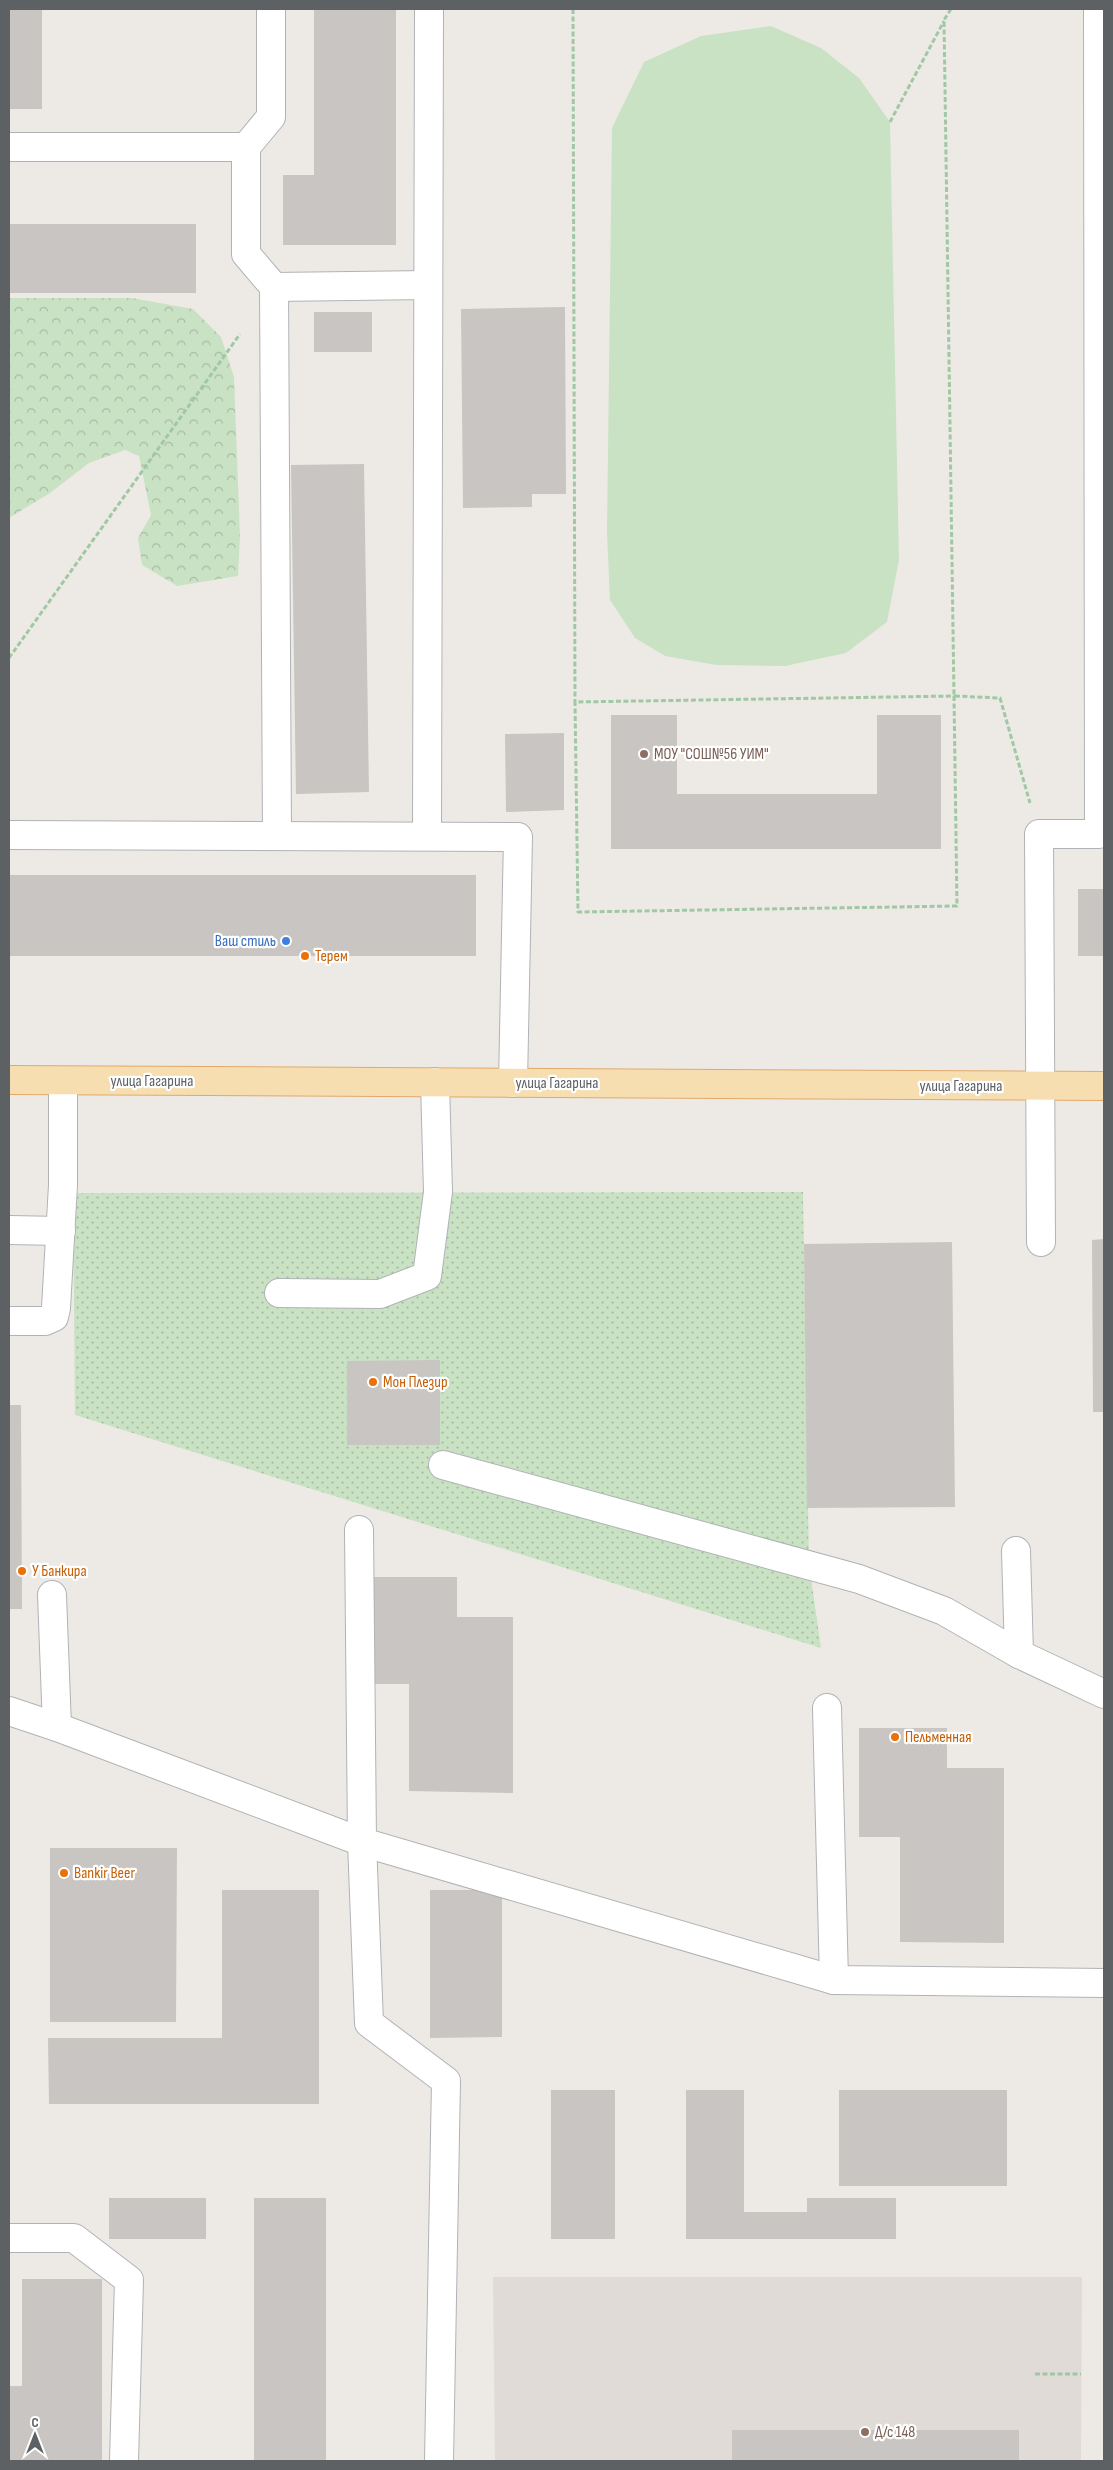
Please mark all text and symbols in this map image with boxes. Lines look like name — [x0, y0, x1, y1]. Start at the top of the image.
place label: МОУ "СОШ№56 УИМ" — [654, 745, 769, 764]
marker: МОУ "СОШ№56 УИМ" — [638, 748, 650, 760]
place label: Ваш стиль — [215, 932, 276, 951]
marker: Ваш стиль — [280, 935, 292, 947]
place label: Терем — [315, 947, 348, 966]
marker: Терем — [299, 950, 311, 962]
street label: улица Гагарина — [111, 1072, 193, 1091]
street label: улица Гагарина — [516, 1074, 598, 1093]
street label: улица Гагарина — [920, 1077, 1002, 1096]
place label: Мон Плезир — [383, 1373, 448, 1392]
marker: Мон Плезир — [367, 1376, 379, 1388]
place label: У Банкира — [32, 1562, 87, 1581]
marker: У Банкира — [16, 1565, 28, 1577]
place label: Пельменная — [905, 1728, 971, 1747]
marker: Пельменная — [889, 1731, 901, 1743]
place label: Bankir Beer — [74, 1864, 135, 1883]
marker: Bankir Beer — [58, 1867, 70, 1879]
north arrow — [10, 2410, 60, 2460]
text: С — [31, 2414, 39, 2431]
place label: Д/с 148 — [875, 2423, 915, 2442]
marker: Д/с 148 — [859, 2426, 871, 2438]

